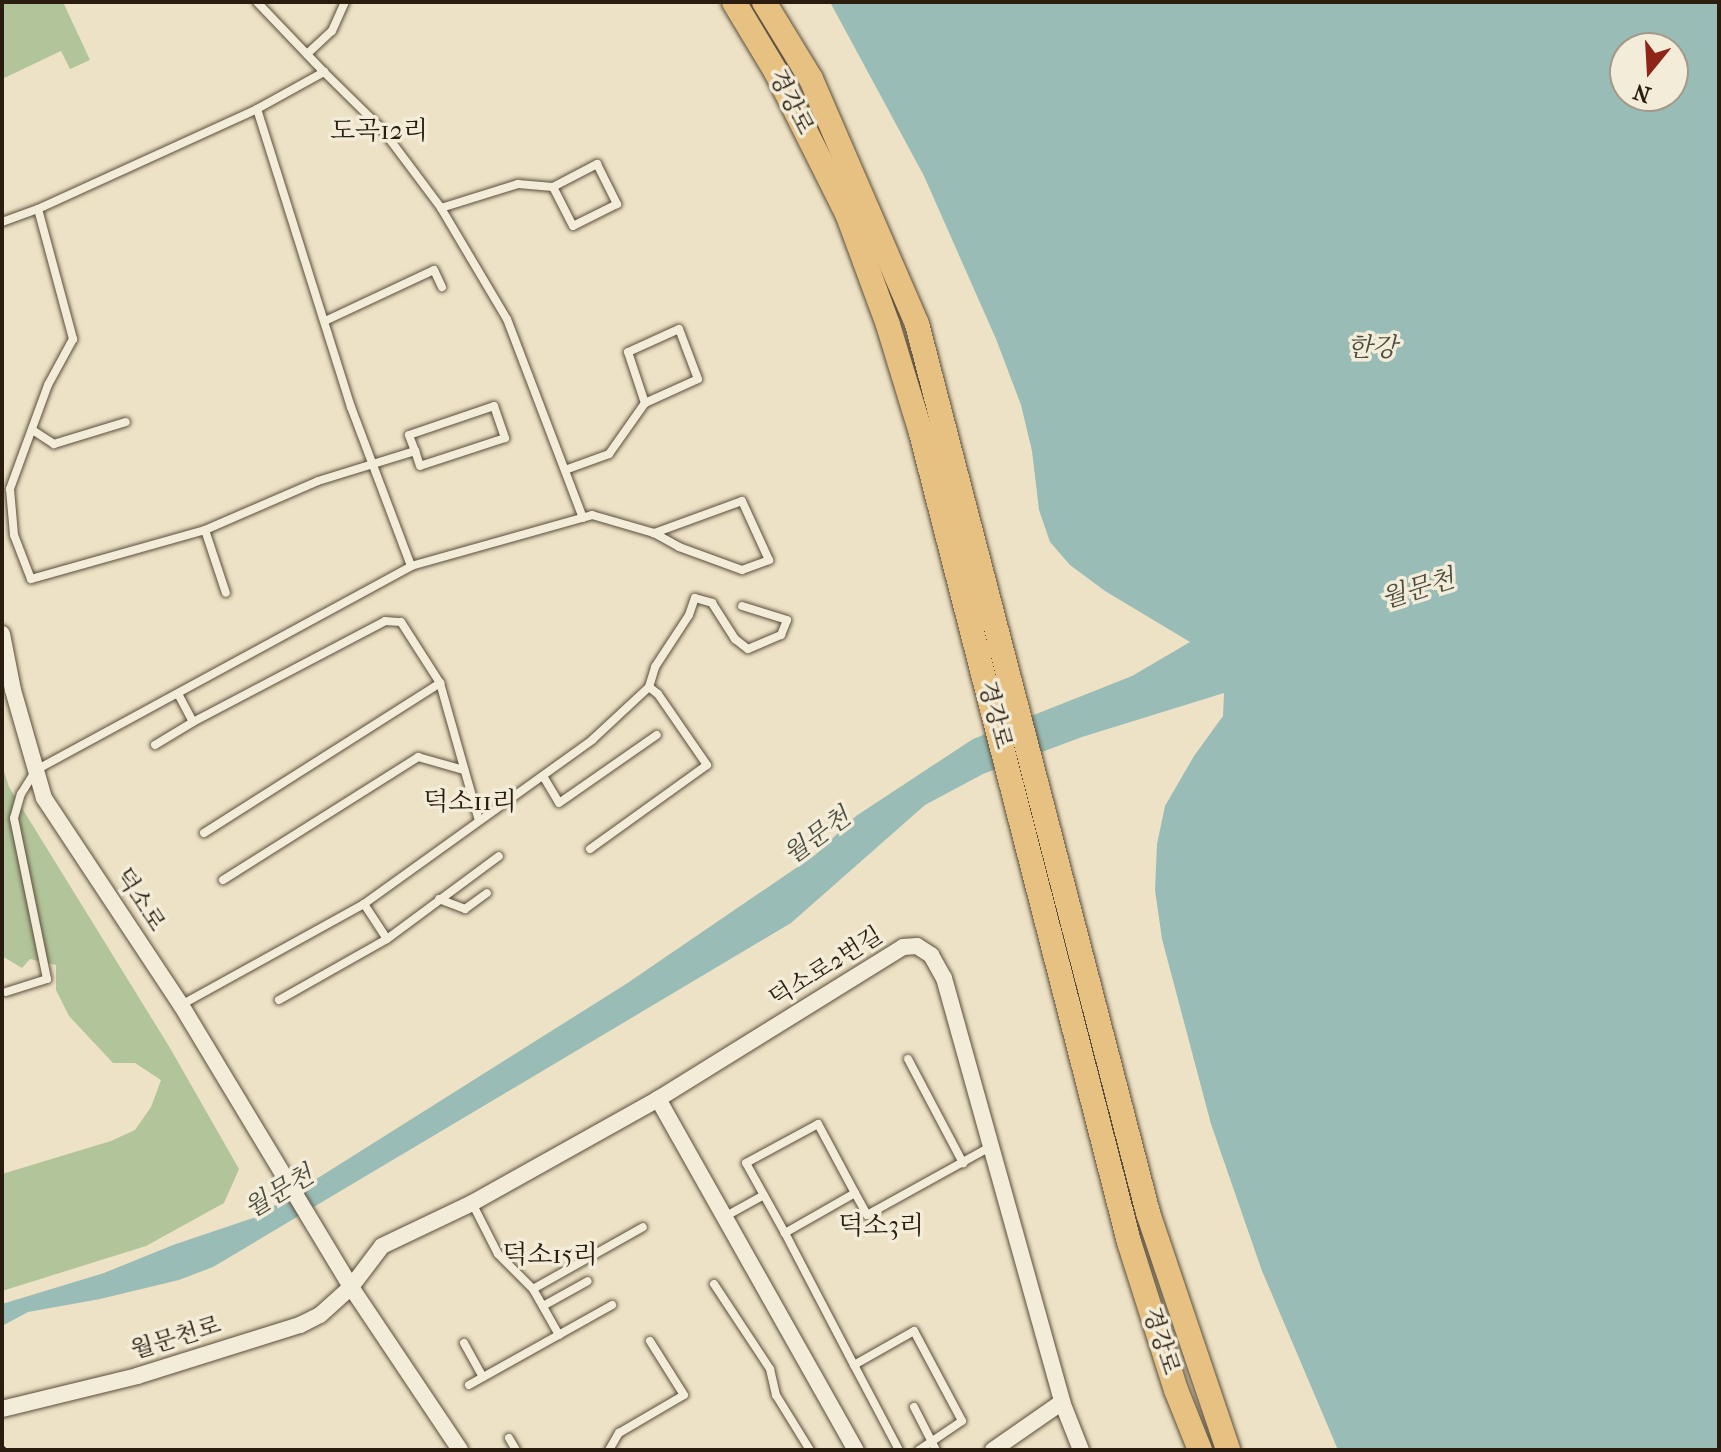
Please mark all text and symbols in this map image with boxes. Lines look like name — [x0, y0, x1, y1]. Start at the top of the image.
north arrow — [1609, 32, 1689, 112]
street label: 경강로 — [762, 64, 820, 140]
text: N — [1630, 78, 1654, 108]
district label: 도곡12리 — [330, 115, 428, 147]
water label: 한강 — [1347, 332, 1397, 364]
water label: 월문천 — [1377, 563, 1459, 615]
street label: 경강로 — [972, 678, 1018, 752]
district label: 덕소11리 — [423, 786, 517, 818]
water label: 월문천 — [777, 801, 857, 871]
street label: 덕소로 — [109, 863, 171, 937]
street label: 덕소로2번길 — [764, 921, 888, 1013]
water label: 월문천 — [239, 1159, 319, 1225]
district label: 덕소3리 — [838, 1210, 924, 1242]
district label: 덕소15리 — [502, 1239, 598, 1271]
street label: 경강로 — [1137, 1303, 1185, 1379]
street label: 월문천로 — [127, 1311, 225, 1365]

